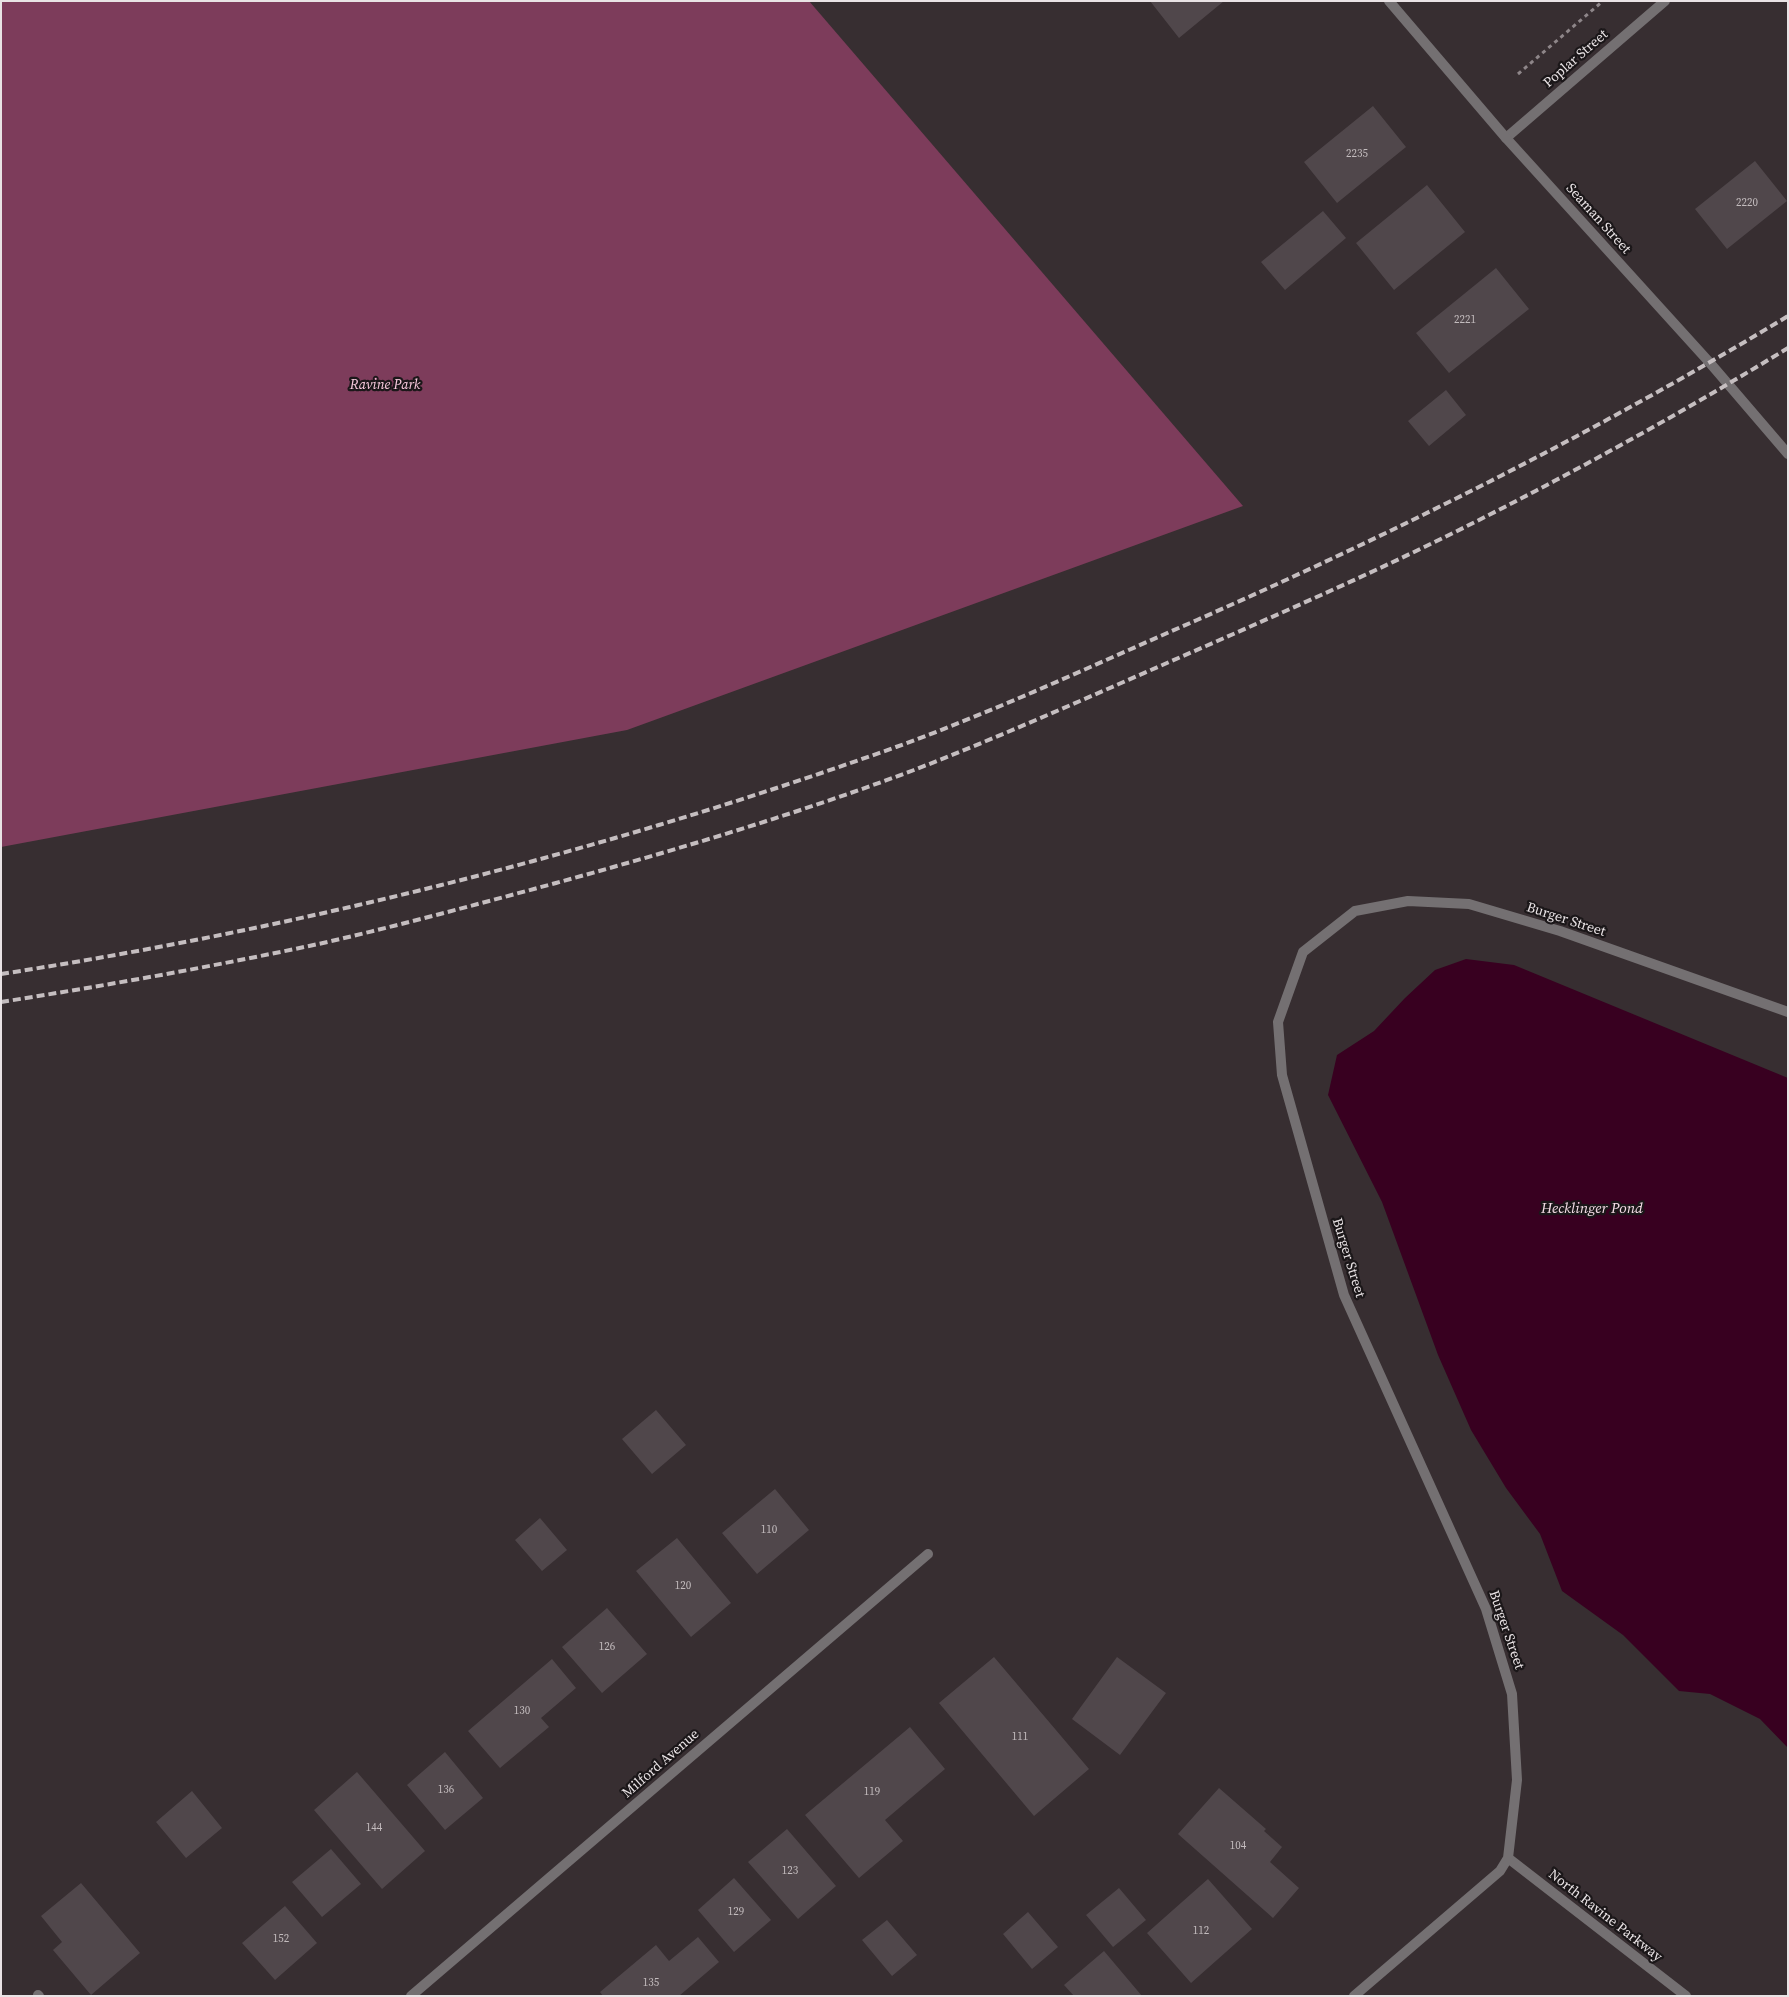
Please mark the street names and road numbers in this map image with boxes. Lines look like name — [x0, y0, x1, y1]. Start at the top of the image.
street label: Poplar Street — [1540, 26, 1612, 92]
street label: Seaman Street — [1562, 180, 1634, 258]
street label: Burger Street — [1524, 899, 1608, 941]
street label: Burger Street — [1328, 1216, 1368, 1300]
street label: Burger Street — [1485, 1588, 1527, 1672]
street label: Milford Avenue — [619, 1726, 703, 1802]
street label: North Ravine Parkway — [1545, 1866, 1665, 1966]

